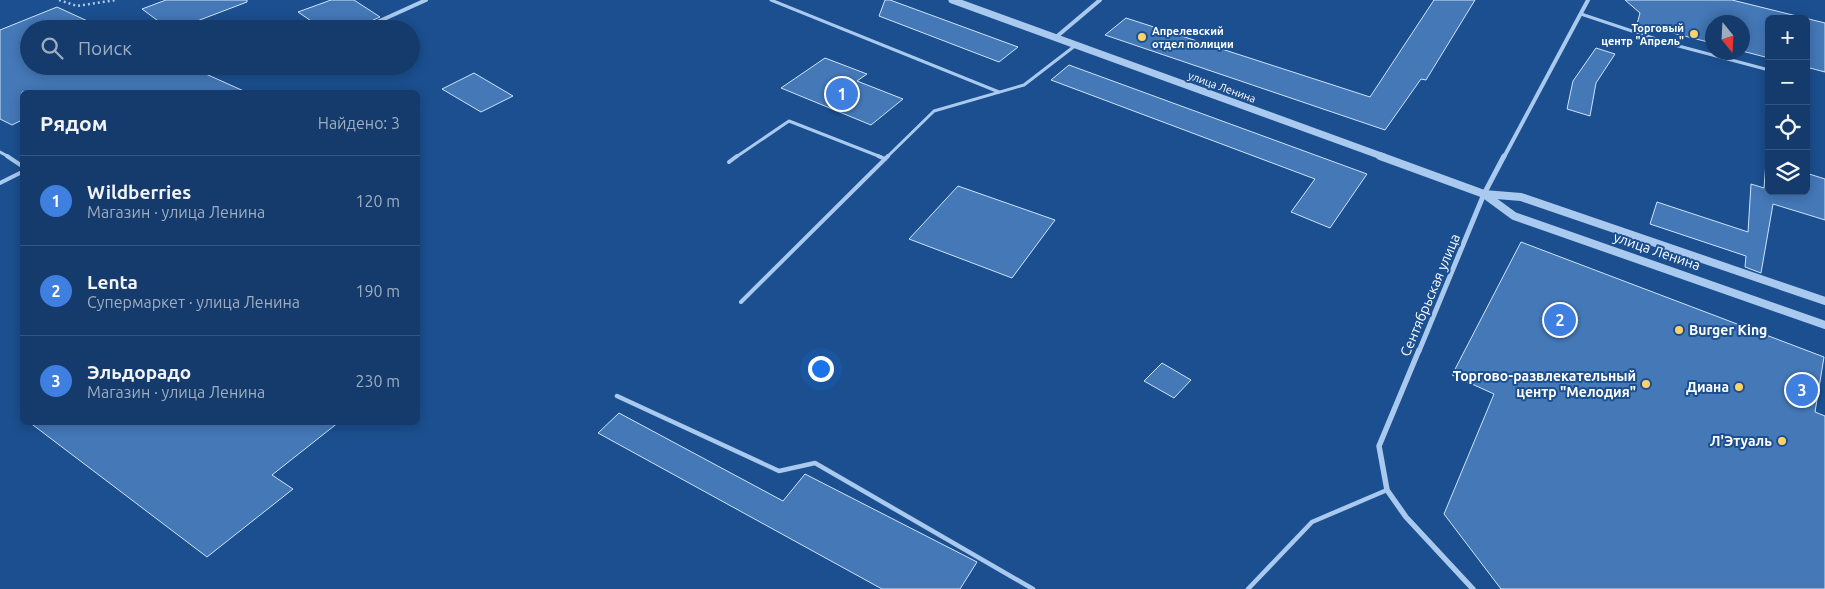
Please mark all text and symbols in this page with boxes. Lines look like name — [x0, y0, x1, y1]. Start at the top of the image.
north arrow — [1705, 15, 1750, 60]
map controls — [1765, 15, 1810, 195]
button: + — [1765, 15, 1810, 60]
search box — [20, 20, 420, 75]
place label: Торговый центр "Апрель" — [1601, 22, 1684, 47]
place label: Апрелевский отдел полиции — [1152, 25, 1234, 50]
marker: Торговый центр "Апрель" — [1688, 28, 1700, 40]
marker: Апрелевский отдел полиции — [1136, 31, 1148, 43]
icon: search — [38, 34, 66, 62]
text: Поиск — [78, 37, 132, 59]
button: − — [1765, 60, 1810, 105]
street label: улица Ленина — [1186, 69, 1258, 105]
pin: 1 — [826, 75, 858, 113]
button: locate — [1765, 105, 1810, 150]
text: Рядом — [40, 111, 108, 135]
text: Найдено: 3 — [318, 114, 400, 132]
button: layers — [1765, 150, 1810, 195]
text: Wildberries — [87, 181, 191, 203]
text: 1 — [51, 192, 61, 210]
text: 120 m — [355, 192, 400, 210]
text: Магазин · улица Ленина — [87, 203, 265, 221]
street label: улица Ленина — [1611, 229, 1703, 273]
street label: Сентябрьская улица — [1397, 231, 1463, 359]
text: Lenta — [87, 271, 138, 293]
text: 2 — [51, 282, 61, 300]
text: 190 m — [355, 282, 400, 300]
text: Супермаркет · улица Ленина — [87, 293, 300, 311]
pin: 2 — [1544, 301, 1576, 339]
place label: Burger King — [1689, 322, 1767, 338]
marker: Burger King — [1673, 324, 1685, 336]
your location — [808, 356, 834, 382]
text: Эльдорадо — [87, 361, 191, 383]
place label: Торгово-развлекательный центр "Мелодия" — [1453, 368, 1636, 400]
pin: 3 — [1786, 371, 1818, 409]
text: 3 — [51, 372, 61, 390]
text: 230 m — [355, 372, 400, 390]
marker: Торгово-развлекательный центр "Мелодия" — [1640, 378, 1652, 390]
place label: Диана — [1686, 379, 1729, 395]
marker: Диана — [1733, 381, 1745, 393]
text: Магазин · улица Ленина — [87, 383, 265, 401]
place label: Л'Этуаль — [1710, 433, 1772, 449]
marker: Л'Этуаль — [1776, 435, 1788, 447]

